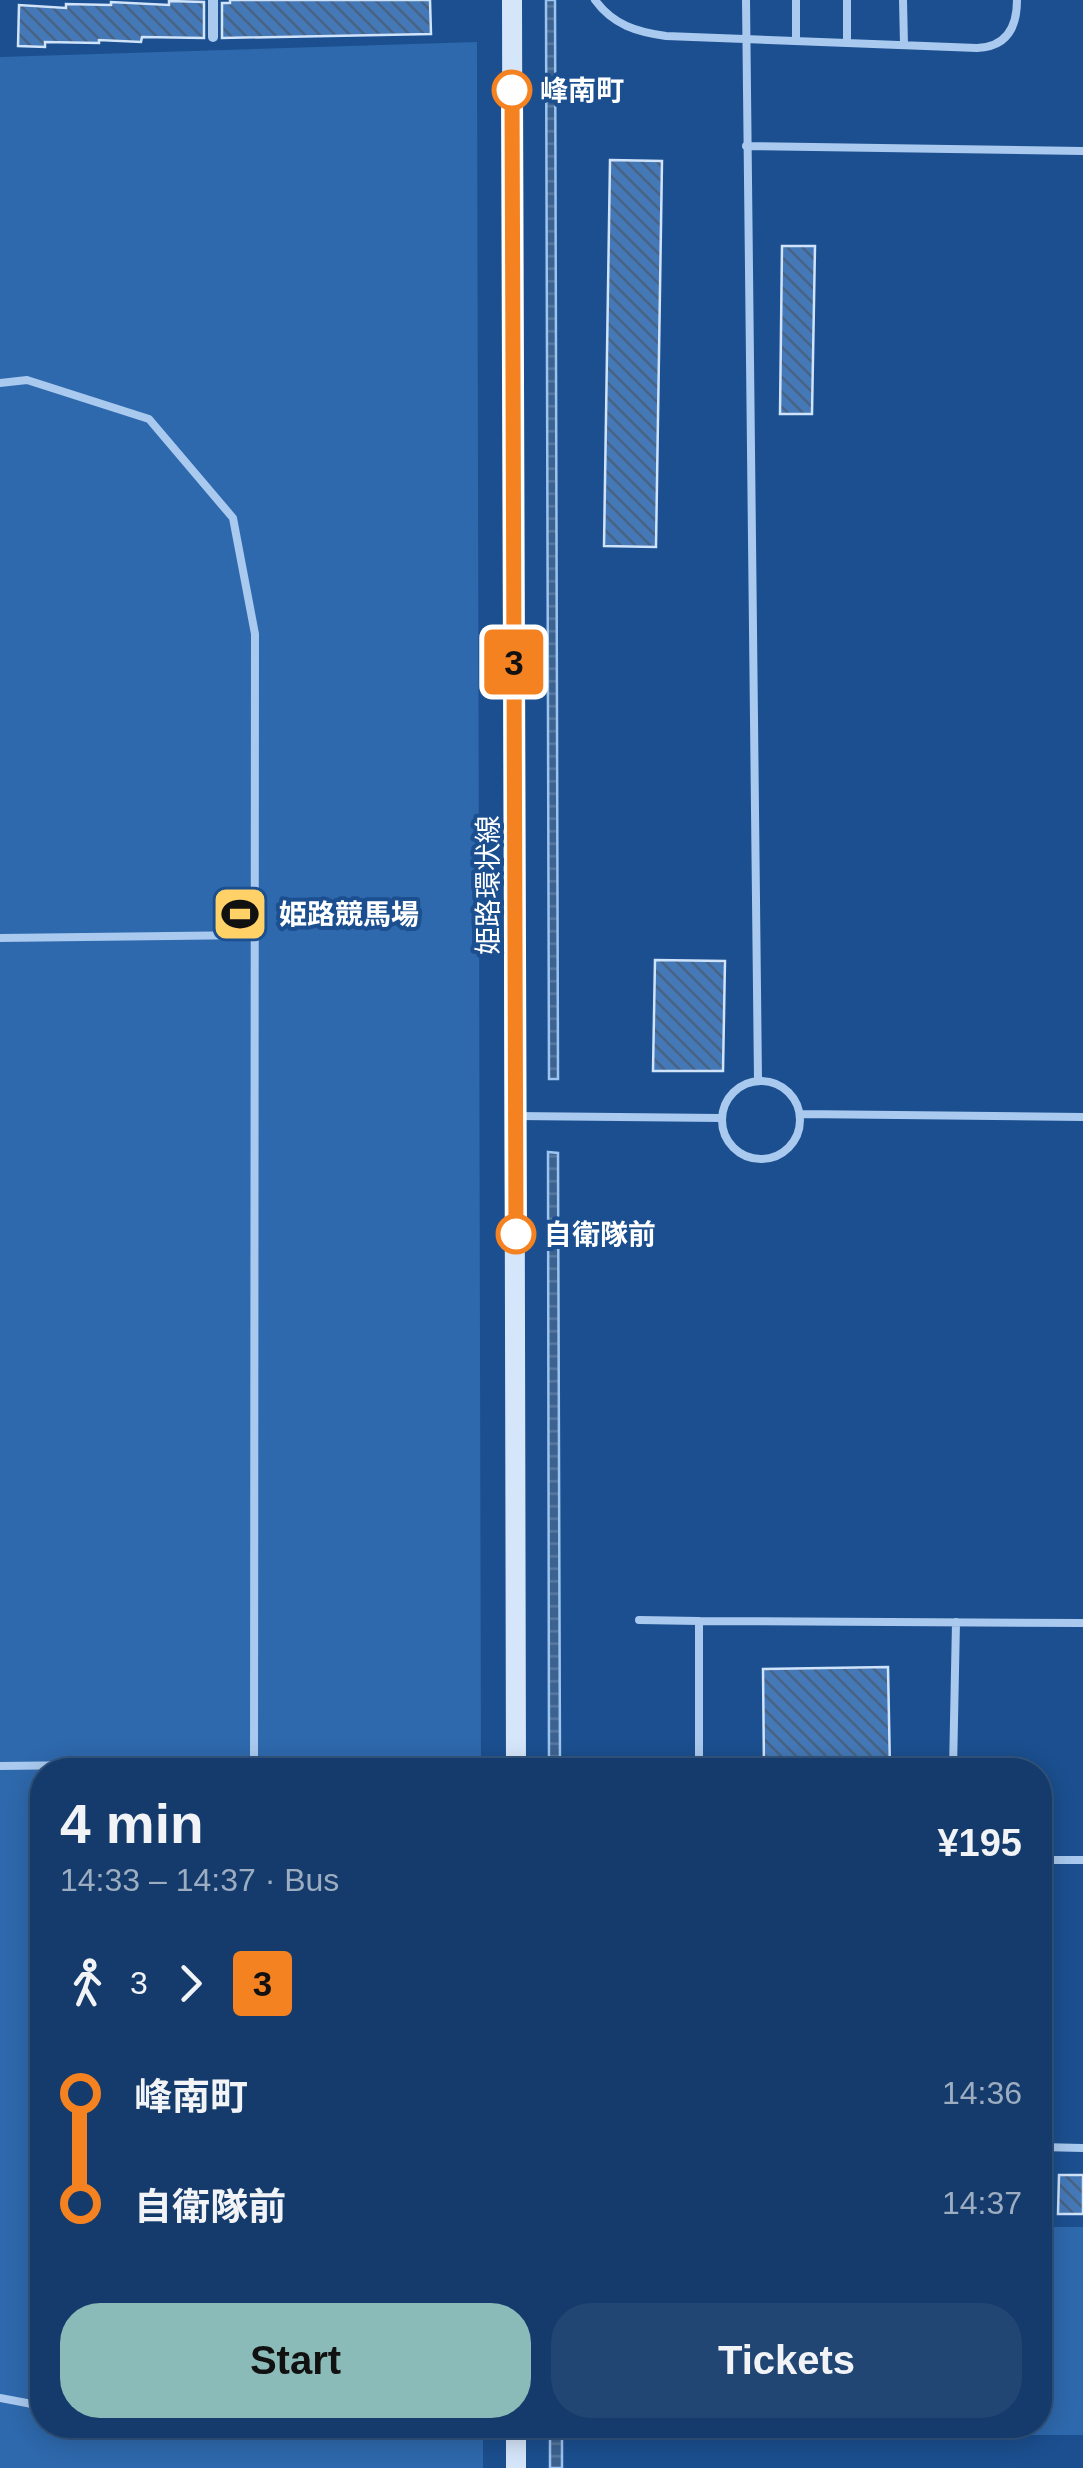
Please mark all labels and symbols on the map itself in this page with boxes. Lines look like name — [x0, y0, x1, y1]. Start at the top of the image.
marker: 峰南町 — [493, 71, 531, 109]
place label: 峰南町 — [540, 75, 624, 106]
line badge: 3 — [482, 630, 546, 694]
street label: 姫路環状線 — [473, 815, 504, 955]
sports icon: 姫路競馬場 — [210, 884, 270, 944]
place label: 姫路競馬場 — [279, 899, 419, 930]
marker: 自衛隊前 — [497, 1215, 535, 1253]
place label: 自衛隊前 — [544, 1219, 656, 1250]

